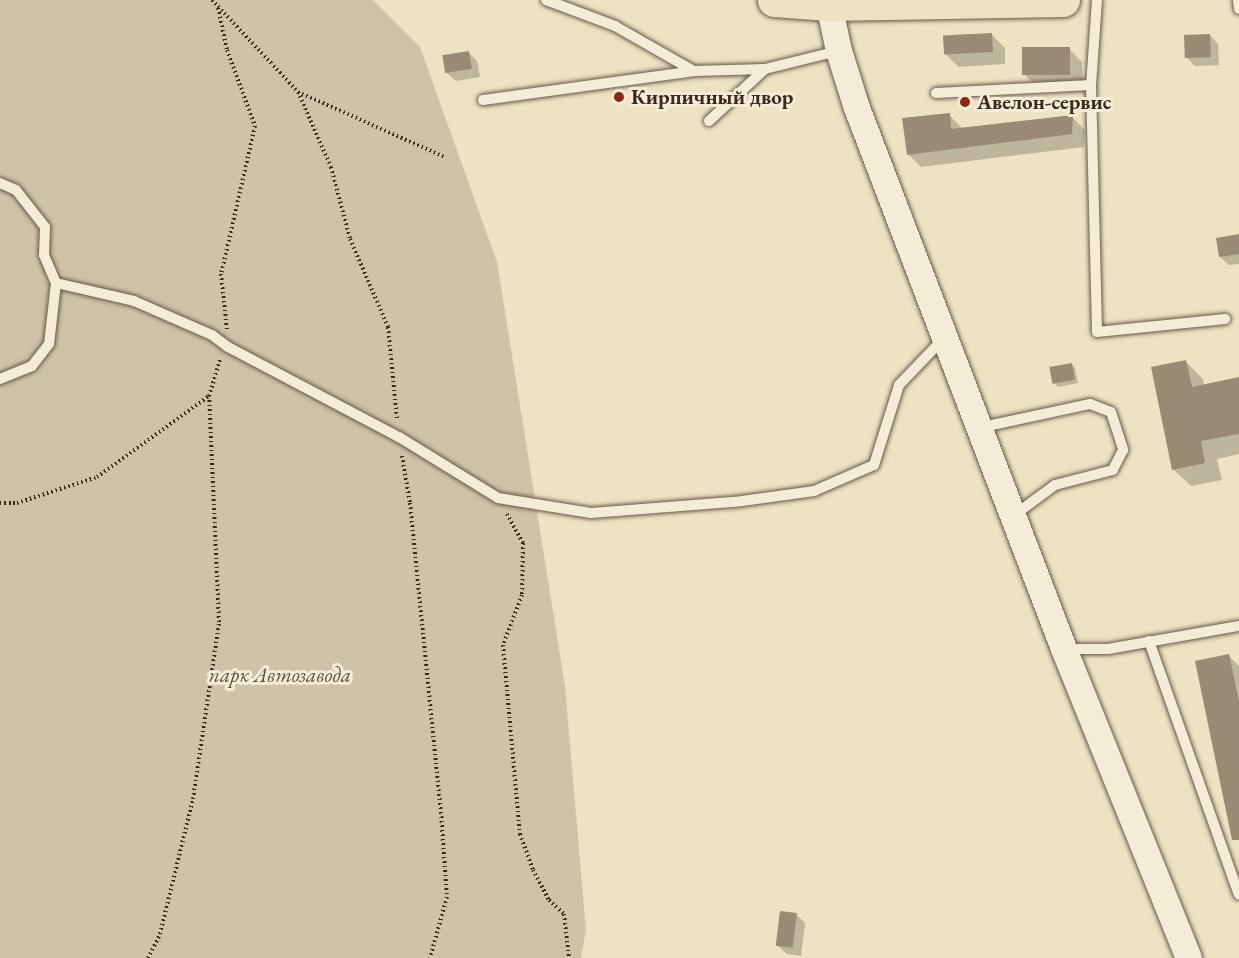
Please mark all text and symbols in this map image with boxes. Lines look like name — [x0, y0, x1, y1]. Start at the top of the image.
place label: Кирпичный двор — [631, 84, 793, 110]
place label: Авелон-сервис — [977, 89, 1111, 115]
marker: Кирпичный двор — [612, 90, 626, 104]
marker: Авелон-сервис — [958, 95, 972, 109]
park label: парк Автозавода — [209, 662, 351, 688]

